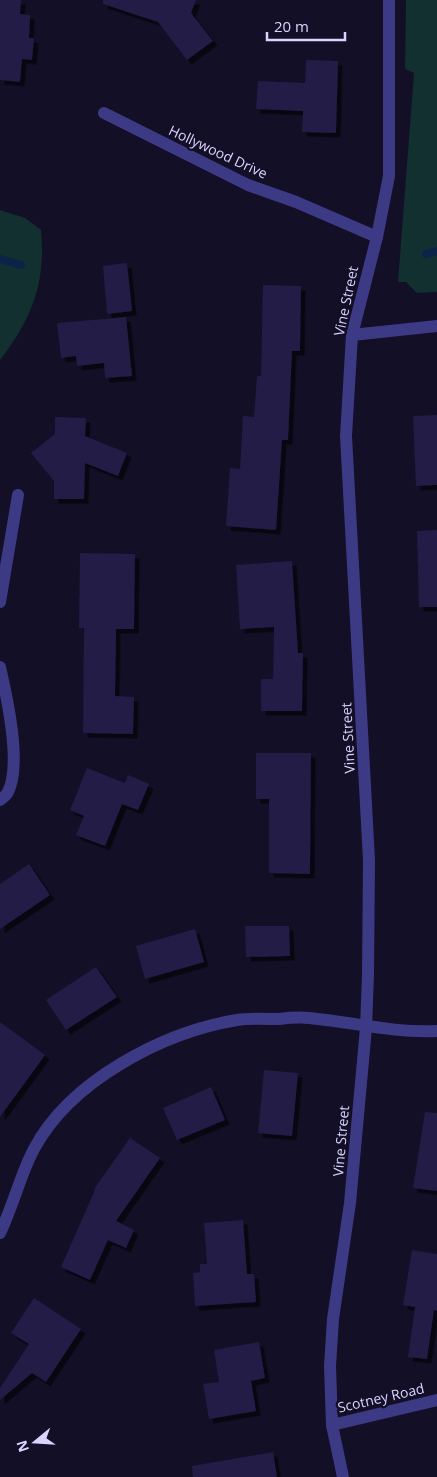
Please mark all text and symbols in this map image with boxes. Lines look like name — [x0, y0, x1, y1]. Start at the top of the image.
scale bar — [267, 10, 344, 42]
text: 20 m — [274, 16, 309, 36]
street label: Hollywood Drive — [166, 120, 271, 183]
street label: Vine Street — [329, 264, 362, 338]
street label: Vine Street — [336, 702, 359, 774]
street label: Vine Street — [328, 1105, 353, 1177]
street label: Scotney Road — [336, 1378, 426, 1417]
north arrow — [10, 1417, 60, 1467]
text: N — [11, 1438, 33, 1455]

